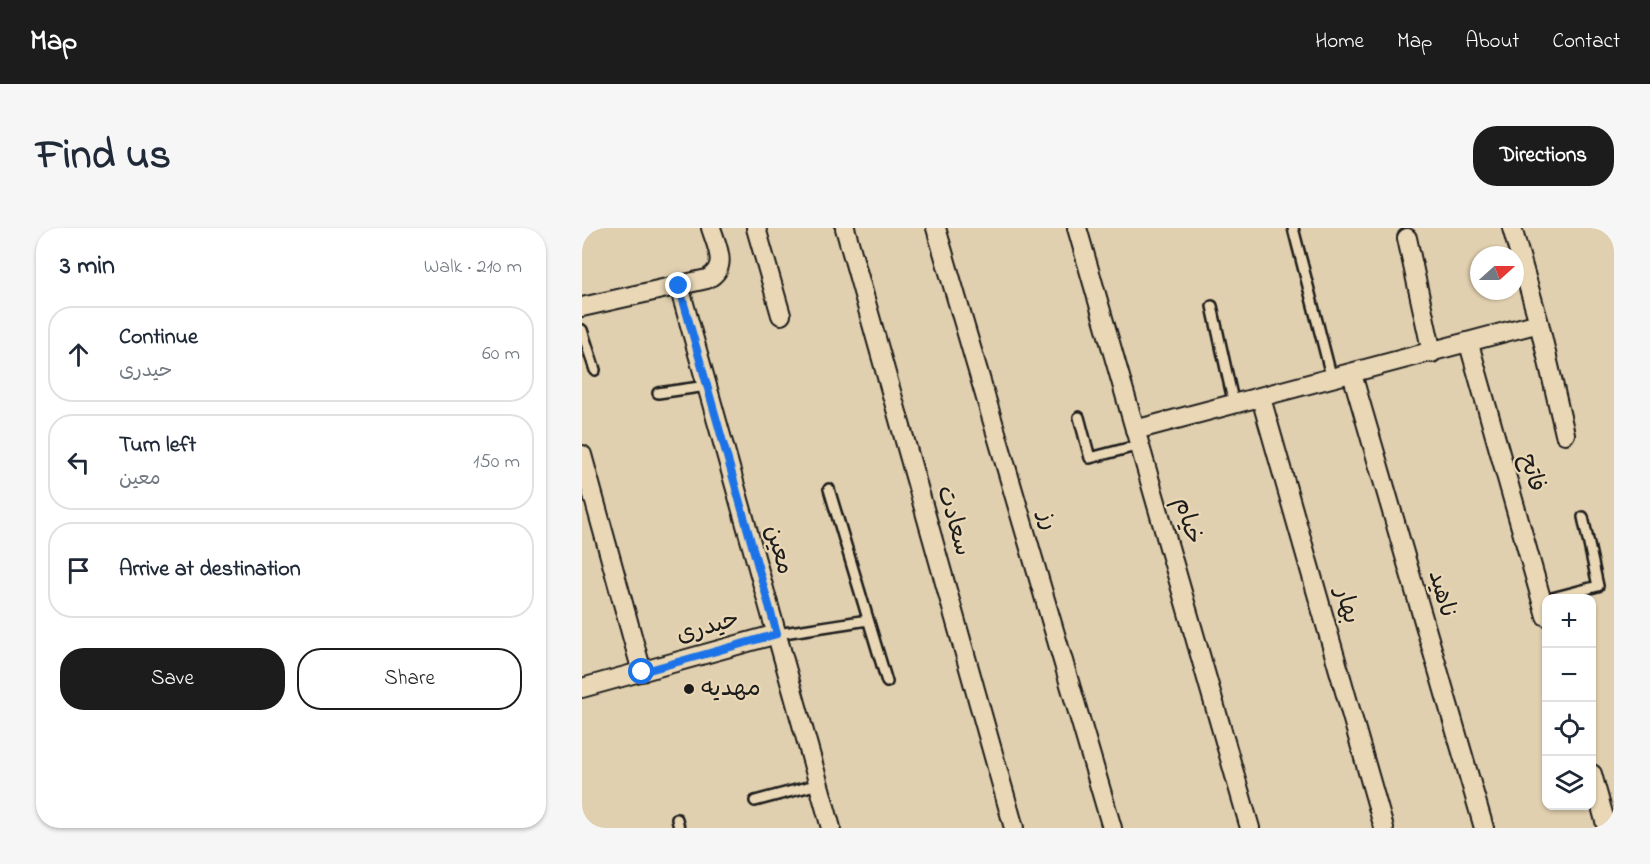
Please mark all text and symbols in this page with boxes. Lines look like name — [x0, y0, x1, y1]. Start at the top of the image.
text: Map — [30, 22, 77, 63]
text: Home — [1315, 27, 1364, 57]
text: Map — [1397, 27, 1432, 57]
text: About — [1465, 27, 1519, 57]
text: Contact — [1552, 27, 1620, 57]
text: Find us — [36, 126, 171, 187]
button: Directions — [1473, 126, 1614, 186]
north arrow — [1470, 246, 1524, 300]
text: 3 min — [60, 248, 115, 286]
text: Walk · 210 m — [424, 253, 522, 282]
route end — [665, 272, 691, 298]
text: Continue — [119, 322, 198, 354]
icon: ahead — [62, 338, 95, 371]
text: 60 m — [482, 340, 520, 369]
text: حیدری — [119, 357, 172, 386]
text: Turn left — [119, 430, 196, 462]
icon: left — [62, 446, 95, 479]
text: 150 m — [473, 448, 520, 477]
street label: فاتح — [1509, 450, 1553, 496]
text: معین — [119, 465, 161, 494]
street label: سعادت — [926, 482, 980, 560]
street label: خیام — [1164, 493, 1210, 549]
street label: رز — [1027, 505, 1066, 535]
street label: معین — [754, 521, 802, 579]
icon: arrive — [62, 554, 95, 587]
text: Arrive at destination — [119, 554, 301, 586]
street label: ناهید — [1418, 566, 1464, 622]
street label: بهار — [1324, 582, 1368, 628]
map controls — [1542, 594, 1596, 810]
button: + — [1542, 594, 1596, 648]
street label: حیدری — [672, 602, 744, 654]
button: Save — [60, 648, 285, 710]
button: Share — [297, 648, 522, 710]
button: − — [1542, 648, 1596, 702]
route start — [628, 658, 654, 684]
place label: مهدیه — [701, 672, 761, 707]
marker: مهدیه — [682, 682, 696, 696]
button: locate — [1542, 702, 1596, 756]
button: layers — [1542, 756, 1596, 810]

